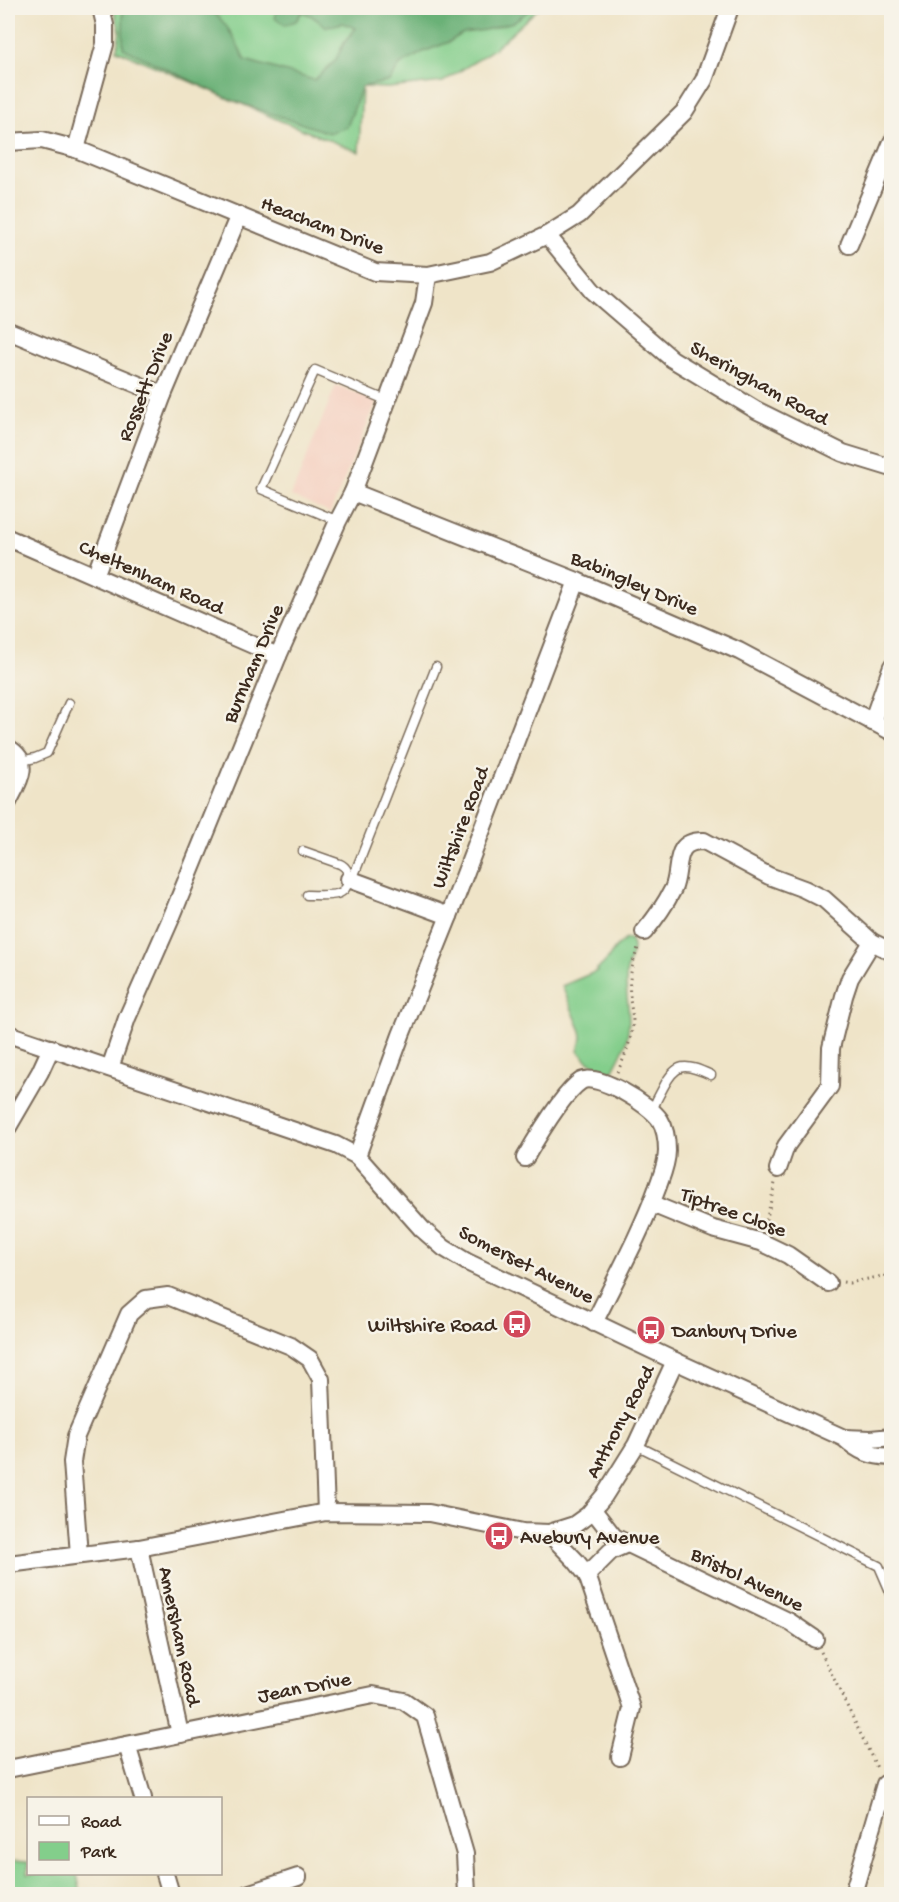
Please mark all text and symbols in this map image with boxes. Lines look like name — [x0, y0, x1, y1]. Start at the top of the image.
street label: Heacham Drive — [256, 192, 388, 263]
street label: Rossett Drive — [114, 328, 181, 446]
street label: Sheringham Road — [685, 337, 833, 434]
street label: Cheltenham Road — [74, 536, 229, 623]
street label: Babingley Drive — [565, 547, 702, 624]
street label: Burnham Drive — [219, 600, 292, 728]
street label: Wiltshire Road — [428, 762, 498, 893]
street label: Tiptree Close — [675, 1183, 790, 1245]
street label: Somerset Avenue — [453, 1221, 599, 1312]
bus stop icon: Wiltshire Road — [501, 1308, 533, 1340]
bus stop icon: Danbury Drive — [635, 1314, 667, 1346]
place label: Wiltshire Road — [368, 1315, 498, 1340]
place label: Danbury Drive — [670, 1321, 798, 1346]
street label: Anthony Road — [582, 1360, 663, 1483]
bus stop icon: Avebury Avenue — [483, 1520, 515, 1552]
place label: Avebury Avenue — [520, 1527, 660, 1552]
street label: Bristol Avenue — [685, 1543, 808, 1620]
street label: Amersham Road — [151, 1565, 205, 1710]
street label: Jean Drive — [256, 1668, 354, 1711]
legend — [27, 1797, 222, 1875]
text: Road — [81, 1813, 122, 1834]
text: Park — [80, 1843, 117, 1864]

